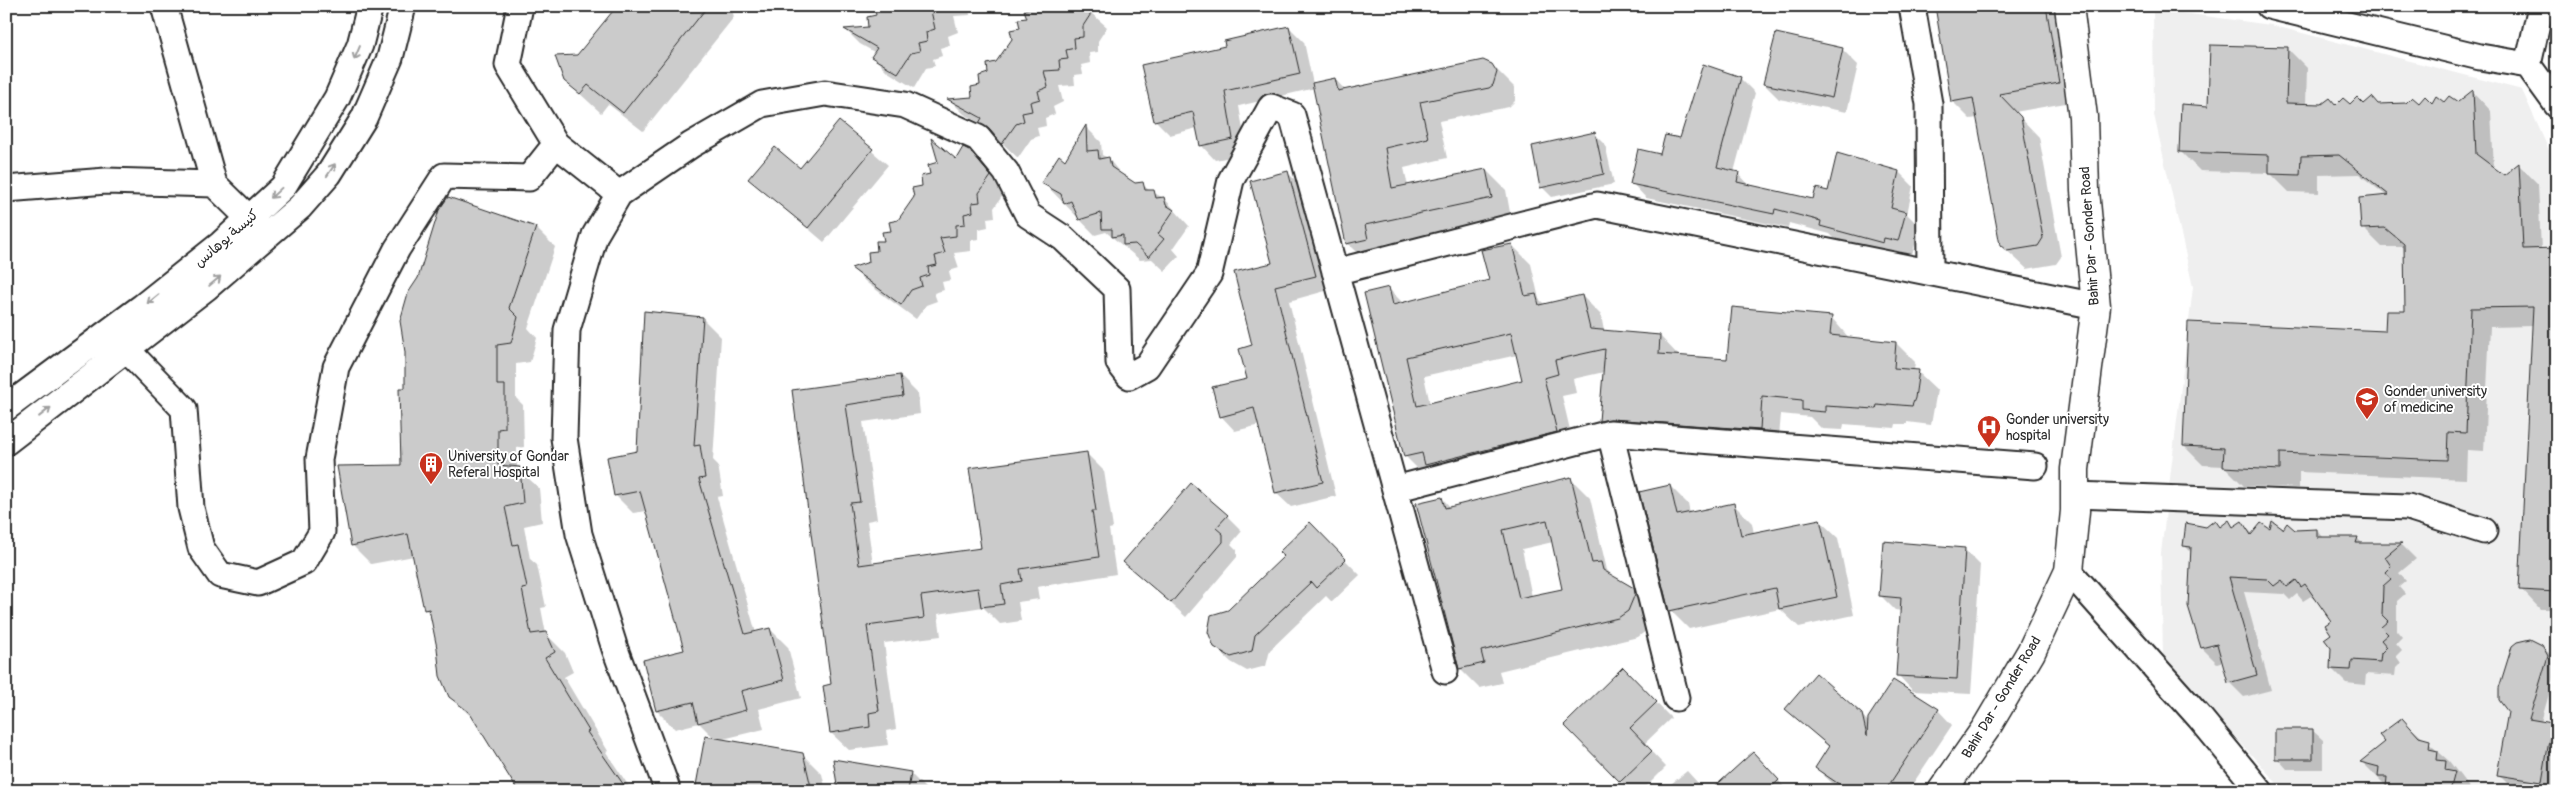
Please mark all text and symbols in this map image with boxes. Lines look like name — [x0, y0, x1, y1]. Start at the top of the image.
one-way arrow — [351, 45, 361, 60]
one-way arrow — [326, 163, 336, 177]
street label: Bahir Dar - Gonder Road — [2076, 166, 2103, 306]
one-way arrow — [270, 187, 283, 199]
street label: كنيسة يوهانس — [191, 206, 262, 271]
one-way arrow — [208, 275, 221, 286]
one-way arrow — [147, 293, 160, 304]
place label: Gonder university of medicine — [2384, 383, 2487, 416]
school or university icon: Gonder university of medicine — [2354, 386, 2380, 420]
one-way arrow — [38, 407, 52, 417]
place label: Gonder university hospital — [2006, 411, 2109, 444]
hospital icon: Gonder university hospital — [1976, 414, 2002, 448]
place label: University of Gondar Referal Hospital — [448, 448, 569, 481]
building icon: University of Gondar Referal Hospital — [418, 451, 444, 485]
street label: Bahir Dar - Gonder Road — [1958, 633, 2045, 761]

